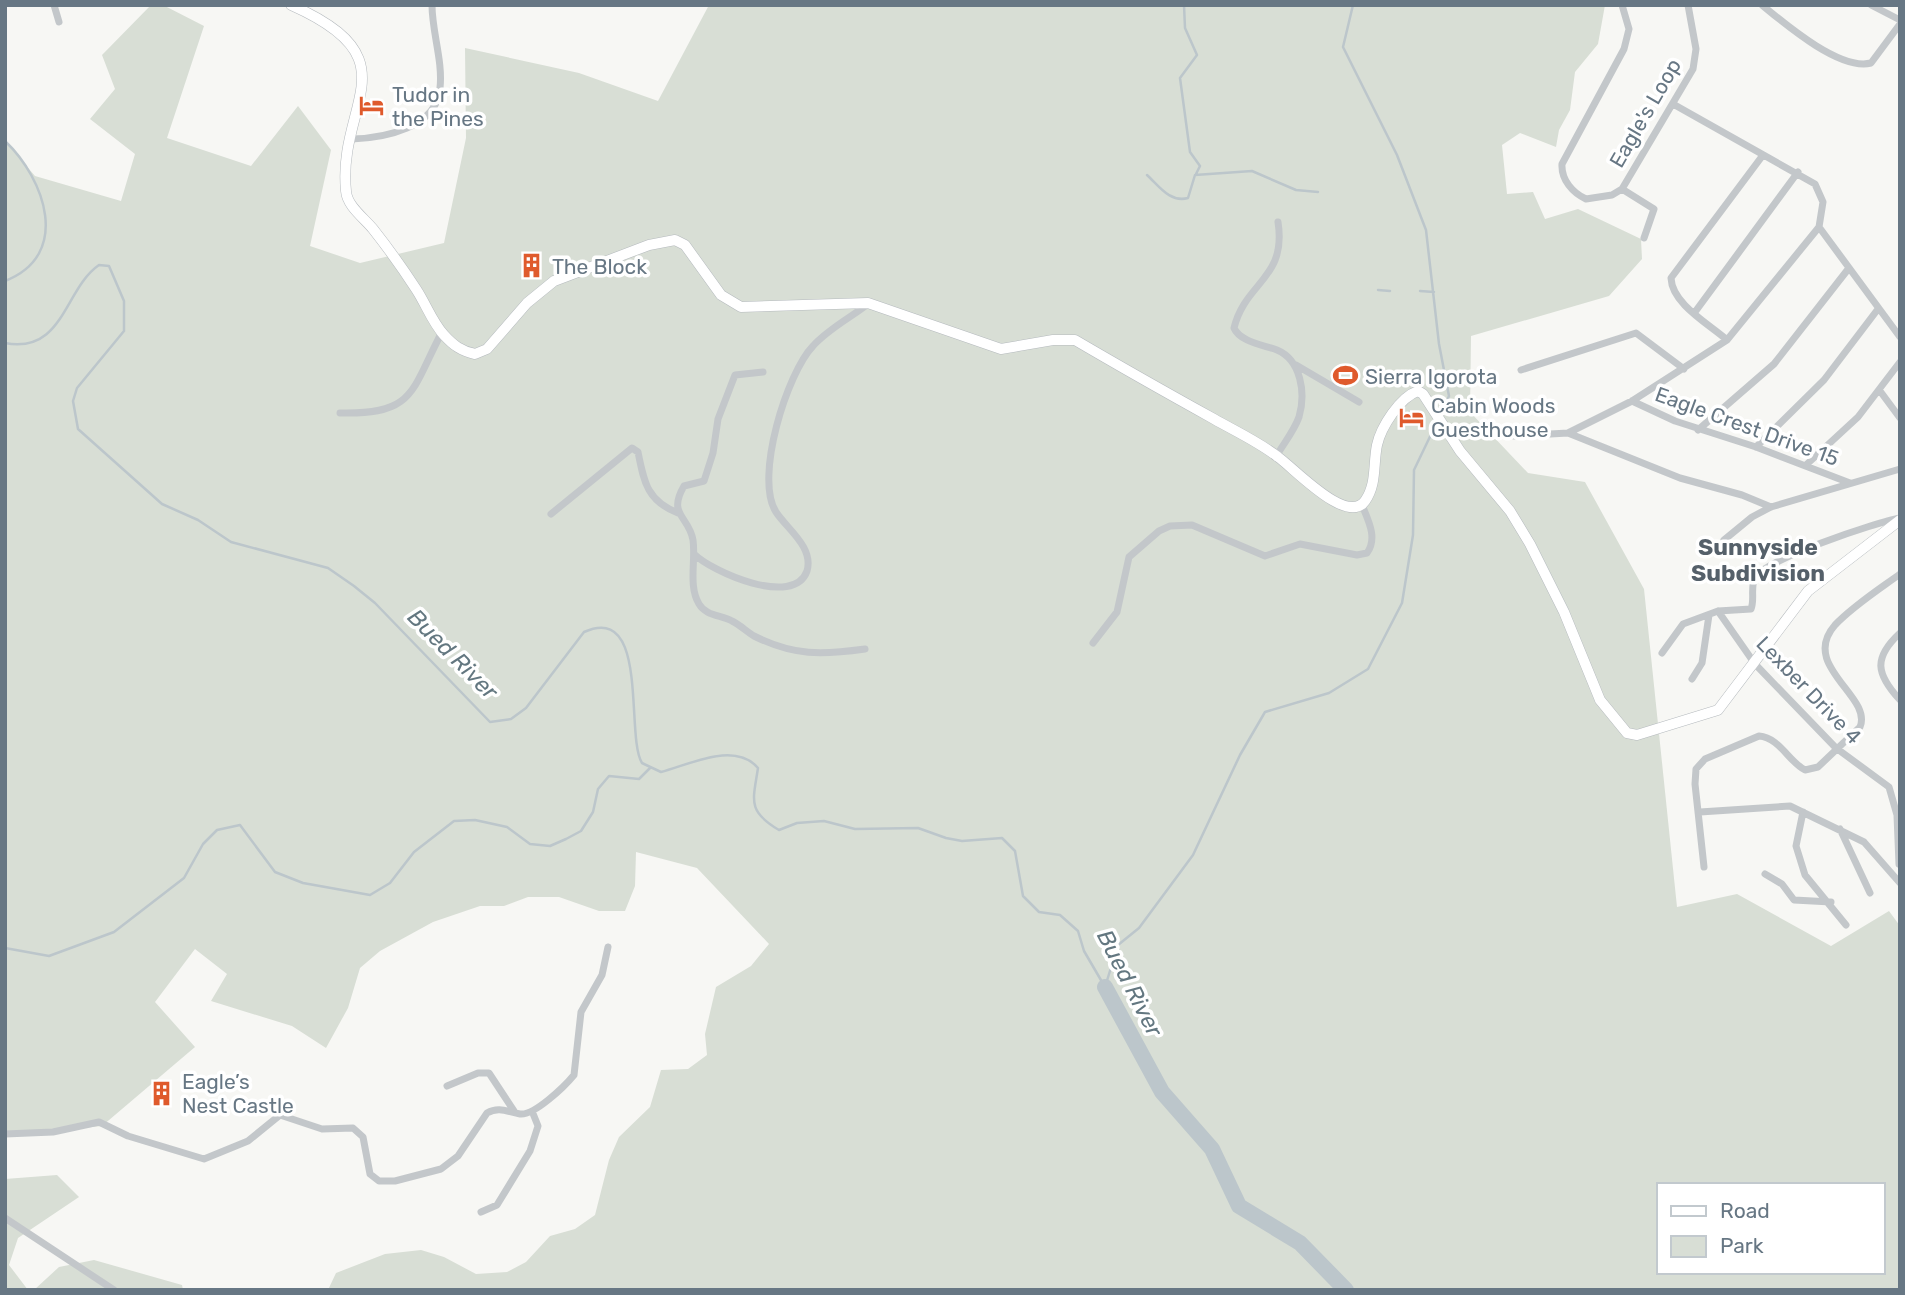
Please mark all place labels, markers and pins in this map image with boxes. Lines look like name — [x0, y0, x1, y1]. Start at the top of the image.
place label: Tudor in the Pines — [392, 82, 484, 131]
hotel icon: Tudor in the Pines — [358, 92, 386, 120]
building icon: The Block — [518, 252, 546, 280]
place label: The Block — [552, 254, 647, 279]
sports icon: Sierra Igorota — [1331, 362, 1359, 390]
place label: Sierra Igorota — [1365, 364, 1497, 389]
place label: Cabin Woods Guesthouse — [1431, 393, 1555, 442]
hotel icon: Cabin Woods Guesthouse — [1397, 403, 1425, 431]
place label: Eagle’s Nest Castle — [182, 1069, 294, 1118]
building icon: Eagle’s Nest Castle — [148, 1079, 176, 1107]

